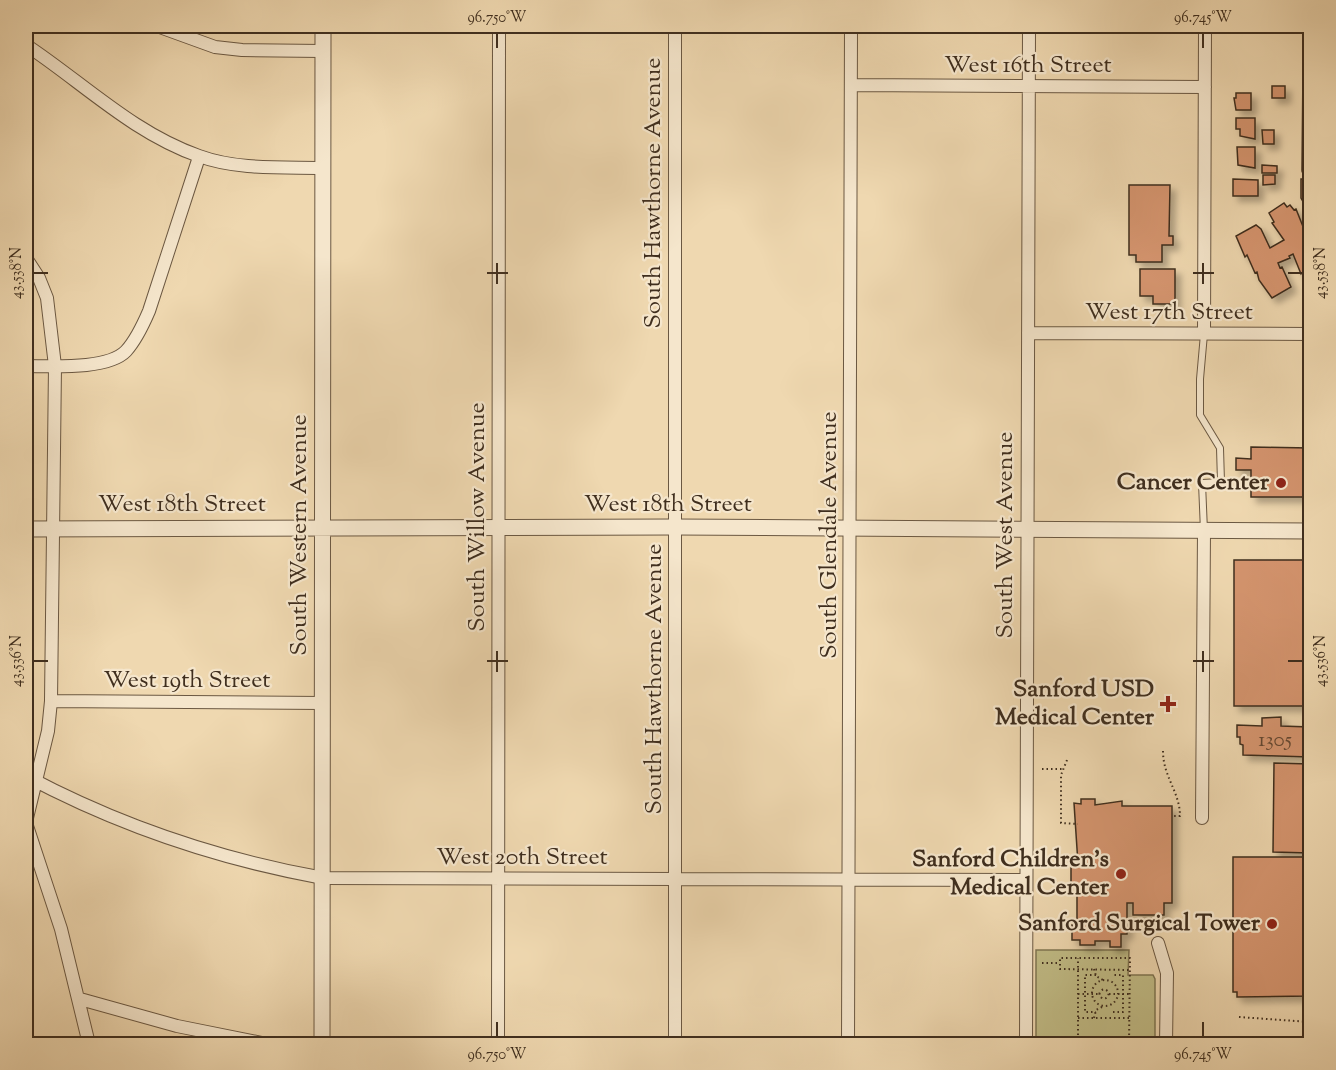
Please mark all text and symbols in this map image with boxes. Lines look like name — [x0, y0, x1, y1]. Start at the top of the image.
text: 96.750°W — [467, 8, 527, 29]
text: 96.745°W — [1174, 8, 1232, 29]
street label: West 16th Street — [944, 49, 1112, 83]
street label: South Hawthorne Avenue — [637, 58, 671, 328]
text: 43.538°N — [7, 247, 28, 299]
text: 43.538°N — [1311, 247, 1332, 299]
street label: West 17th Street — [1085, 296, 1253, 330]
street label: South Willow Avenue — [461, 402, 495, 632]
street label: South Glendale Avenue — [813, 411, 847, 659]
street label: South Western Avenue — [283, 414, 317, 656]
street label: South West Avenue — [989, 431, 1023, 639]
place label: Cancer Center — [1117, 466, 1270, 500]
marker: Cancer Center — [1274, 476, 1288, 490]
street label: West 18th Street — [98, 488, 266, 522]
street label: West 18th Street — [584, 488, 752, 522]
street label: South Hawthorne Avenue — [638, 544, 672, 814]
text: 43.536°N — [7, 635, 28, 687]
text: 43.536°N — [1311, 635, 1332, 687]
street label: West 19th Street — [103, 664, 271, 698]
place label: Sanford USD Medical Center — [995, 673, 1155, 735]
marker: Sanford USD Medical Center — [1159, 695, 1177, 713]
house number: 1305 — [1258, 726, 1292, 756]
street label: West 20th Street — [436, 841, 608, 875]
place label: Sanford Children's Medical Center — [912, 843, 1110, 905]
marker: Sanford Children's Medical Center — [1114, 867, 1128, 881]
place label: Sanford Surgical Tower — [1018, 907, 1261, 941]
marker: Sanford Surgical Tower — [1265, 917, 1279, 931]
text: 96.750°W — [467, 1045, 527, 1066]
text: 96.745°W — [1174, 1045, 1232, 1066]

